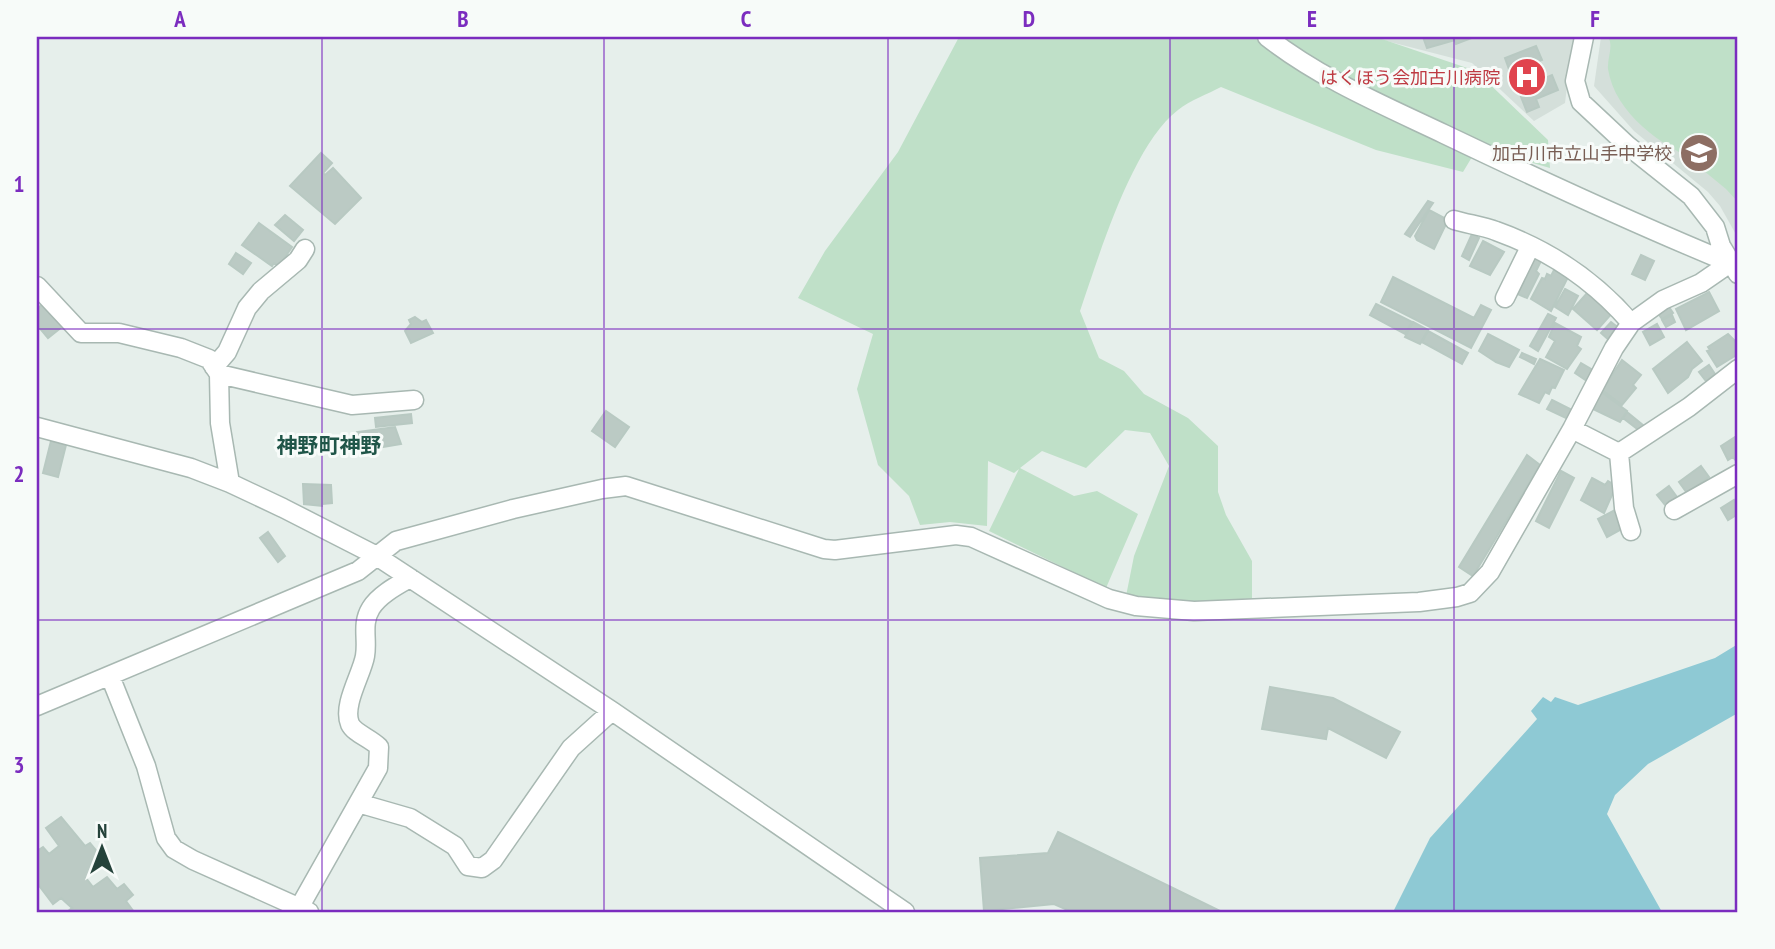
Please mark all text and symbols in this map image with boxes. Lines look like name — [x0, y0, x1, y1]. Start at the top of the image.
text: A — [173, 4, 186, 33]
text: B — [457, 4, 469, 33]
text: C — [741, 4, 752, 33]
text: D — [1023, 4, 1035, 33]
text: E — [1307, 4, 1317, 33]
text: F — [1590, 4, 1600, 33]
hospital icon: はくほう会加古川病院 — [1506, 56, 1548, 98]
place label: はくほう会加古川病院 — [1320, 66, 1500, 89]
school or university icon: 加古川市立山手中学校 — [1678, 132, 1720, 174]
place label: 加古川市立山手中学校 — [1492, 142, 1672, 165]
text: 1 — [14, 169, 25, 198]
district label: 神野町神野 — [277, 432, 382, 459]
text: 2 — [14, 459, 25, 488]
text: 3 — [14, 750, 25, 779]
north arrow — [66, 813, 136, 883]
text: N — [97, 819, 107, 843]

